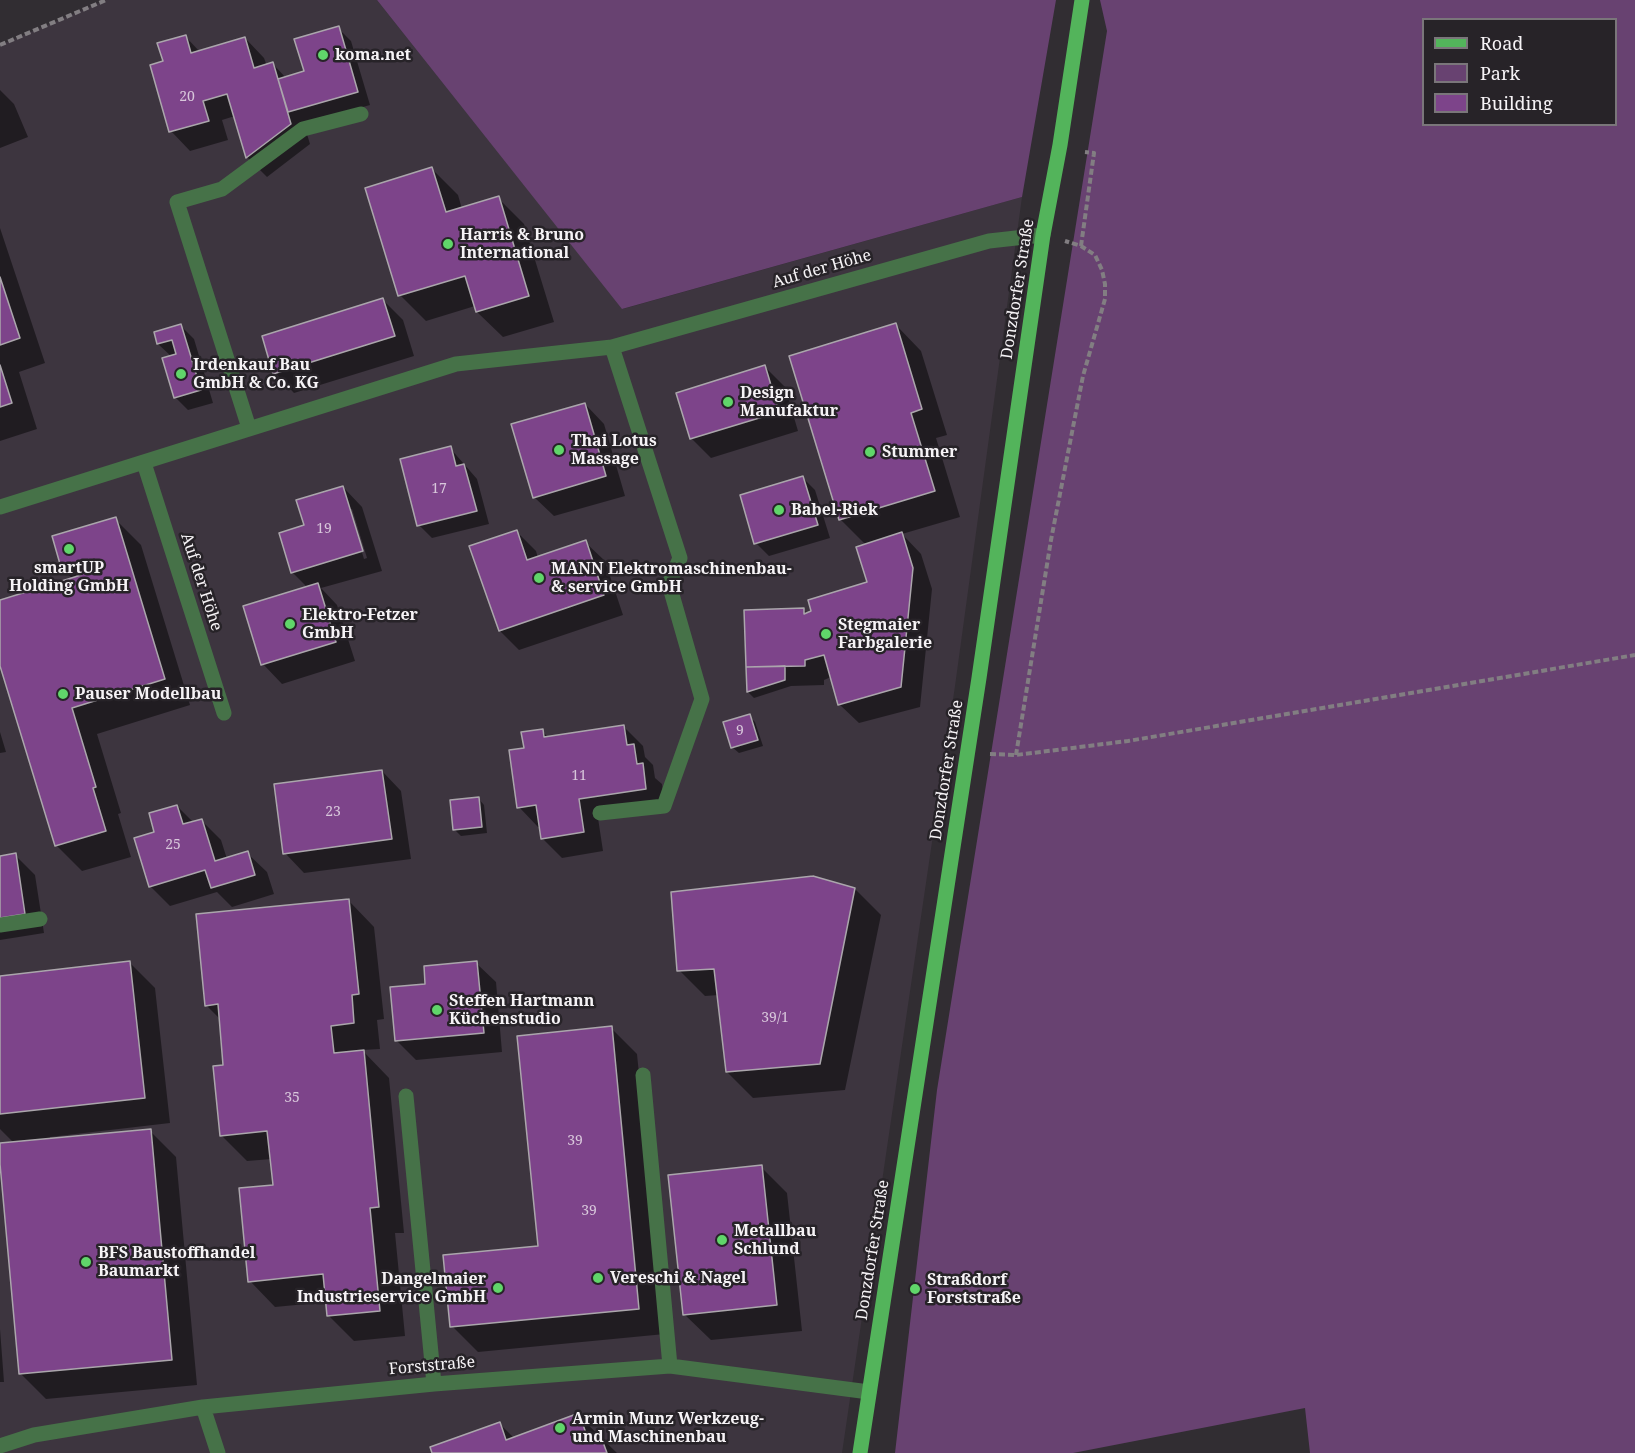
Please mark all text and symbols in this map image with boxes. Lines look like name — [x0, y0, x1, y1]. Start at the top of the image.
legend — [1422, 18, 1617, 126]
text: Road — [1480, 31, 1523, 55]
place label: koma.net — [335, 45, 411, 65]
marker: koma.net — [316, 48, 330, 62]
text: Park — [1480, 61, 1520, 85]
house number: 20 — [179, 89, 195, 105]
text: Building — [1480, 91, 1553, 115]
street label: Donzdorfer Straße — [997, 218, 1039, 360]
place label: Harris & Bruno International — [460, 225, 584, 263]
marker: Harris & Bruno International — [441, 237, 455, 251]
street label: Auf der Höhe — [770, 246, 874, 292]
place label: Irdenkauf Bau GmbH & Co. KG — [193, 355, 319, 393]
marker: Irdenkauf Bau GmbH & Co. KG — [174, 367, 188, 381]
place label: Design Manufaktur — [740, 383, 838, 421]
marker: Design Manufaktur — [721, 395, 735, 409]
place label: Thai Lotus Massage — [571, 431, 657, 469]
place label: Stummer — [882, 442, 957, 462]
marker: Thai Lotus Massage — [552, 443, 566, 457]
marker: Stummer — [863, 445, 877, 459]
house number: 17 — [431, 481, 447, 497]
place label: Babel-Riek — [791, 500, 878, 520]
marker: Babel-Riek — [772, 503, 786, 517]
house number: 19 — [316, 521, 332, 537]
street label: Auf der Höhe — [176, 531, 226, 633]
marker: smartUP Holding GmbH — [62, 542, 76, 556]
place label: smartUP Holding GmbH — [9, 558, 129, 596]
place label: MANN Elektromaschinenbau- & service GmbH — [551, 559, 792, 597]
marker: MANN Elektromaschinenbau- & service GmbH — [532, 571, 546, 585]
place label: Elektro-Fetzer GmbH — [302, 605, 418, 643]
place label: Stegmaier Farbgalerie — [838, 615, 932, 653]
marker: Elektro-Fetzer GmbH — [283, 617, 297, 631]
marker: Stegmaier Farbgalerie — [819, 627, 833, 641]
place label: Pauser Modellbau — [75, 684, 221, 704]
marker: Pauser Modellbau — [56, 687, 70, 701]
street label: Donzdorfer Straße — [926, 699, 968, 841]
house number: 9 — [736, 723, 744, 739]
house number: 11 — [571, 768, 587, 784]
house number: 23 — [325, 804, 341, 820]
house number: 25 — [165, 837, 181, 853]
place label: Steffen Hartmann Küchenstudio — [449, 991, 594, 1029]
marker: Steffen Hartmann Küchenstudio — [430, 1003, 444, 1017]
house number: 39/1 — [761, 1010, 789, 1026]
house number: 35 — [284, 1090, 300, 1106]
house number: 39 — [567, 1133, 583, 1149]
street label: Donzdorfer Straße — [852, 1179, 894, 1321]
house number: 39 — [581, 1203, 597, 1219]
place label: Metallbau Schlund — [734, 1221, 816, 1259]
marker: Metallbau Schlund — [715, 1233, 729, 1247]
place label: BFS Baustoffhandel Baumarkt — [98, 1243, 255, 1281]
marker: BFS Baustoffhandel Baumarkt — [79, 1255, 93, 1269]
place label: Vereschi & Nagel — [610, 1268, 746, 1288]
place label: Dangelmaier Industrieservice GmbH — [297, 1269, 486, 1307]
place label: Straßdorf Forststraße — [927, 1270, 1021, 1308]
marker: Vereschi & Nagel — [591, 1271, 605, 1285]
marker: Dangelmaier Industrieservice GmbH — [491, 1281, 505, 1295]
marker: Straßdorf Forststraße — [908, 1282, 922, 1296]
street label: Forststraße — [388, 1353, 476, 1379]
place label: Armin Munz Werkzeug- und Maschinenbau — [572, 1409, 764, 1447]
marker: Armin Munz Werkzeug- und Maschinenbau — [553, 1421, 567, 1435]

